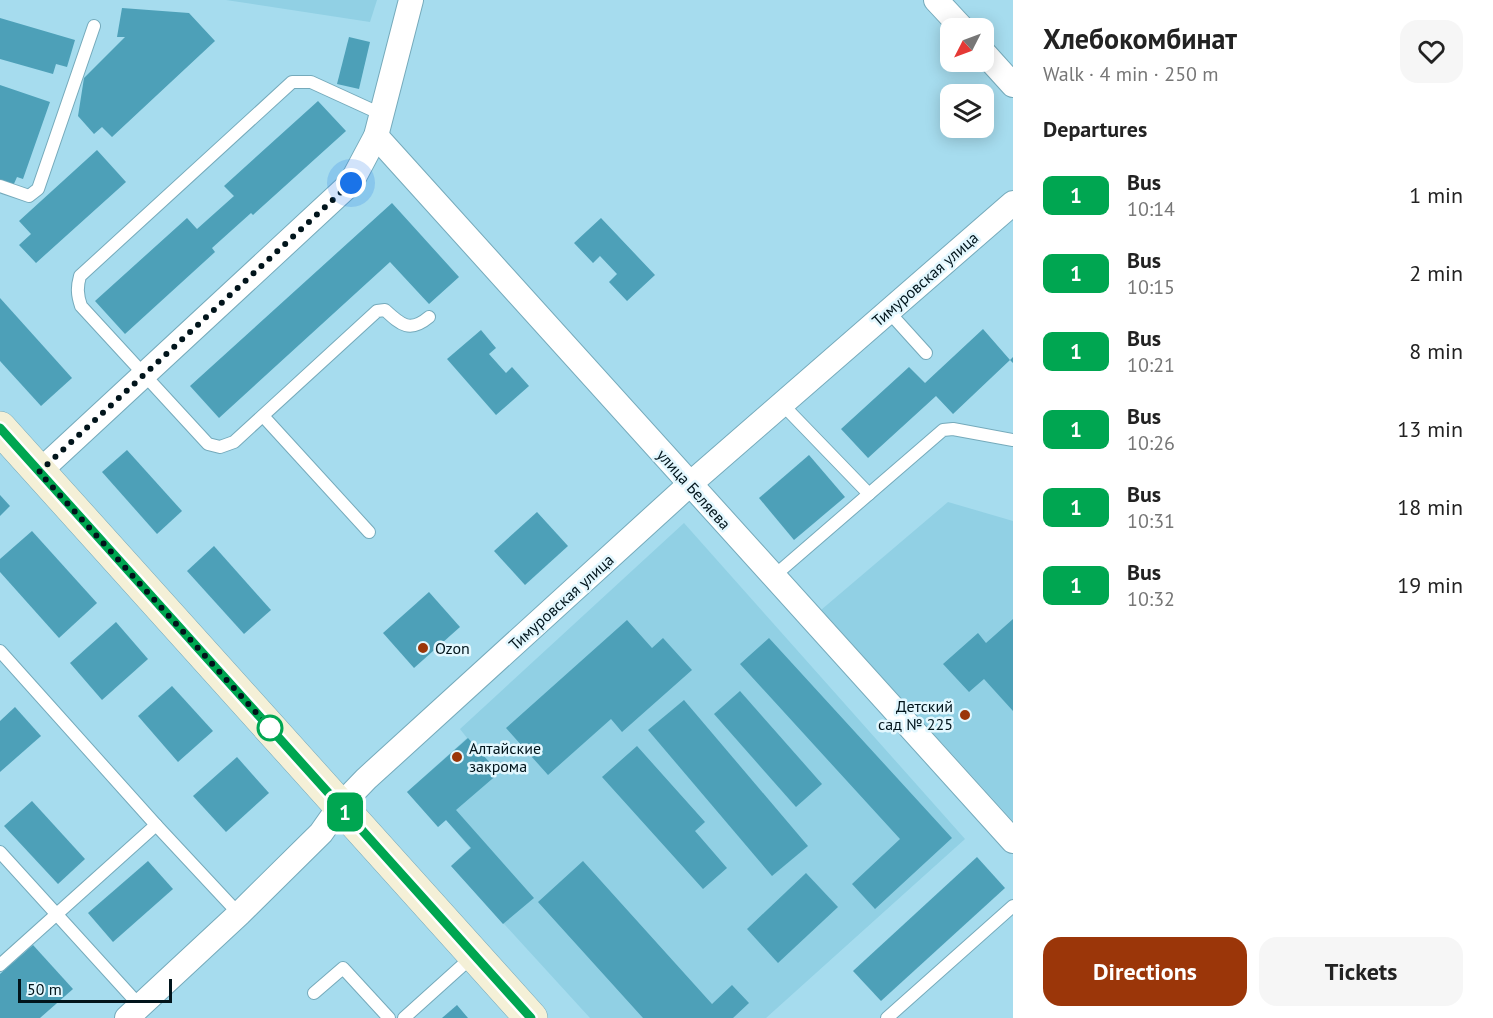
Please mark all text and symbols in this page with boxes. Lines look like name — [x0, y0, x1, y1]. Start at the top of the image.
north arrow — [940, 18, 994, 72]
map controls — [940, 18, 994, 138]
text: Хлебокомбинат — [1043, 20, 1237, 57]
button: heart — [1400, 20, 1463, 83]
text: Walk · 4 min · 250 m — [1043, 61, 1219, 87]
button: layers — [940, 84, 994, 138]
text: Departures — [1043, 115, 1147, 143]
your location — [336, 168, 366, 198]
text: Bus — [1127, 168, 1161, 196]
text: 1 min — [1409, 181, 1463, 209]
text: 1 — [1070, 182, 1082, 209]
text: 10:14 — [1127, 196, 1175, 222]
street label: Тимуровская улица — [868, 227, 982, 331]
text: Bus — [1127, 246, 1161, 274]
text: 2 min — [1409, 259, 1463, 287]
text: 1 — [1070, 260, 1082, 287]
text: 10:15 — [1127, 274, 1175, 300]
text: Bus — [1127, 324, 1161, 352]
text: 8 min — [1409, 337, 1463, 365]
text: 1 — [1070, 338, 1082, 365]
text: 10:21 — [1127, 352, 1175, 378]
text: Bus — [1127, 402, 1161, 430]
text: 13 min — [1397, 415, 1463, 443]
text: 1 — [1070, 416, 1082, 443]
text: 10:26 — [1127, 430, 1175, 456]
street label: улица Беляева — [653, 445, 735, 533]
text: Bus — [1127, 480, 1161, 508]
text: 18 min — [1397, 493, 1463, 521]
text: 1 — [1070, 494, 1082, 521]
text: 10:31 — [1127, 508, 1175, 534]
street label: Тимуровская улица — [504, 550, 618, 654]
text: Bus — [1127, 558, 1161, 586]
text: 19 min — [1397, 571, 1463, 599]
text: 1 — [1070, 572, 1082, 599]
text: 10:32 — [1127, 586, 1175, 612]
place label: Ozon — [435, 638, 470, 658]
marker: Ozon — [416, 641, 430, 655]
place label: Детский сад № 225 — [878, 696, 953, 734]
marker: Детский сад № 225 — [958, 708, 972, 722]
unlabelled marker — [257, 715, 283, 741]
place label: Алтайские закрома — [469, 738, 541, 776]
marker: Алтайские закрома — [450, 750, 464, 764]
line badge: 1 — [326, 792, 364, 832]
text: 1 — [339, 799, 351, 826]
button: Directions — [1043, 937, 1247, 1006]
button: Tickets — [1259, 937, 1463, 1006]
scale bar — [18, 976, 172, 1004]
text: 50 m — [27, 979, 62, 999]

